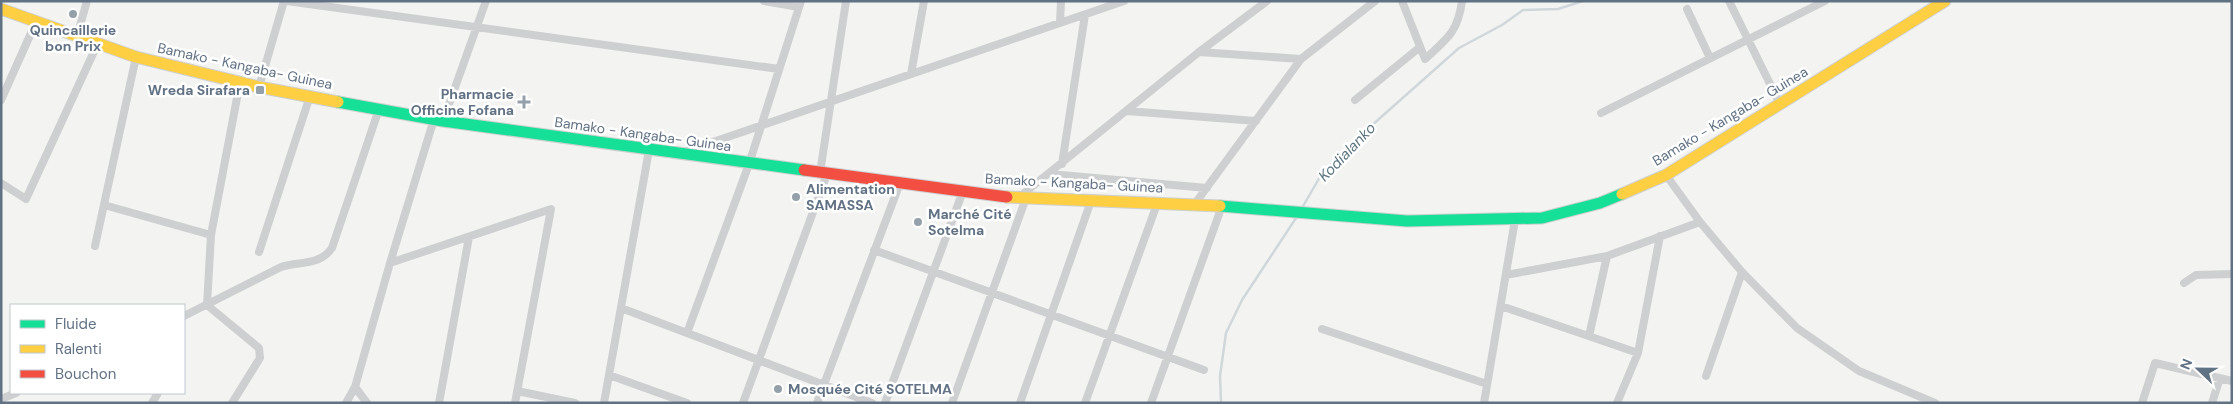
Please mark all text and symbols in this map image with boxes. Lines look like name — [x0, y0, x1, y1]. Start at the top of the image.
marker: Quincaillerie bon Prix — [67, 8, 79, 20]
place label: Quincaillerie bon Prix — [30, 21, 116, 55]
street label: Bamako - Kangaba- Guinea — [156, 39, 334, 93]
street label: Bamako - Kangaba- Guinea — [1649, 62, 1811, 170]
place label: Wreda Sirafara — [148, 81, 250, 99]
marker: Wreda Sirafara — [254, 84, 266, 96]
place label: Pharmacie Officine Fofana — [411, 85, 514, 119]
marker: Pharmacie Officine Fofana — [518, 96, 530, 108]
street label: Bamako - Kangaba- Guinea — [553, 113, 733, 155]
water label: Kodialanko — [1314, 118, 1380, 186]
street label: Bamako - Kangaba- Guinea — [985, 169, 1163, 197]
place label: Alimentation SAMASSA — [806, 180, 895, 214]
marker: Alimentation SAMASSA — [790, 191, 802, 203]
place label: Marché Cité Sotelma — [928, 205, 1012, 239]
marker: Marché Cité Sotelma — [912, 216, 924, 228]
legend — [10, 304, 185, 394]
text: Fluide — [55, 314, 97, 334]
text: Ralenti — [55, 339, 102, 359]
north arrow — [2173, 344, 2223, 394]
text: N — [2176, 356, 2196, 372]
text: Bouchon — [55, 364, 116, 384]
place label: Mosquée Cité SOTELMA — [788, 380, 952, 398]
marker: Mosquée Cité SOTELMA — [772, 383, 784, 395]

